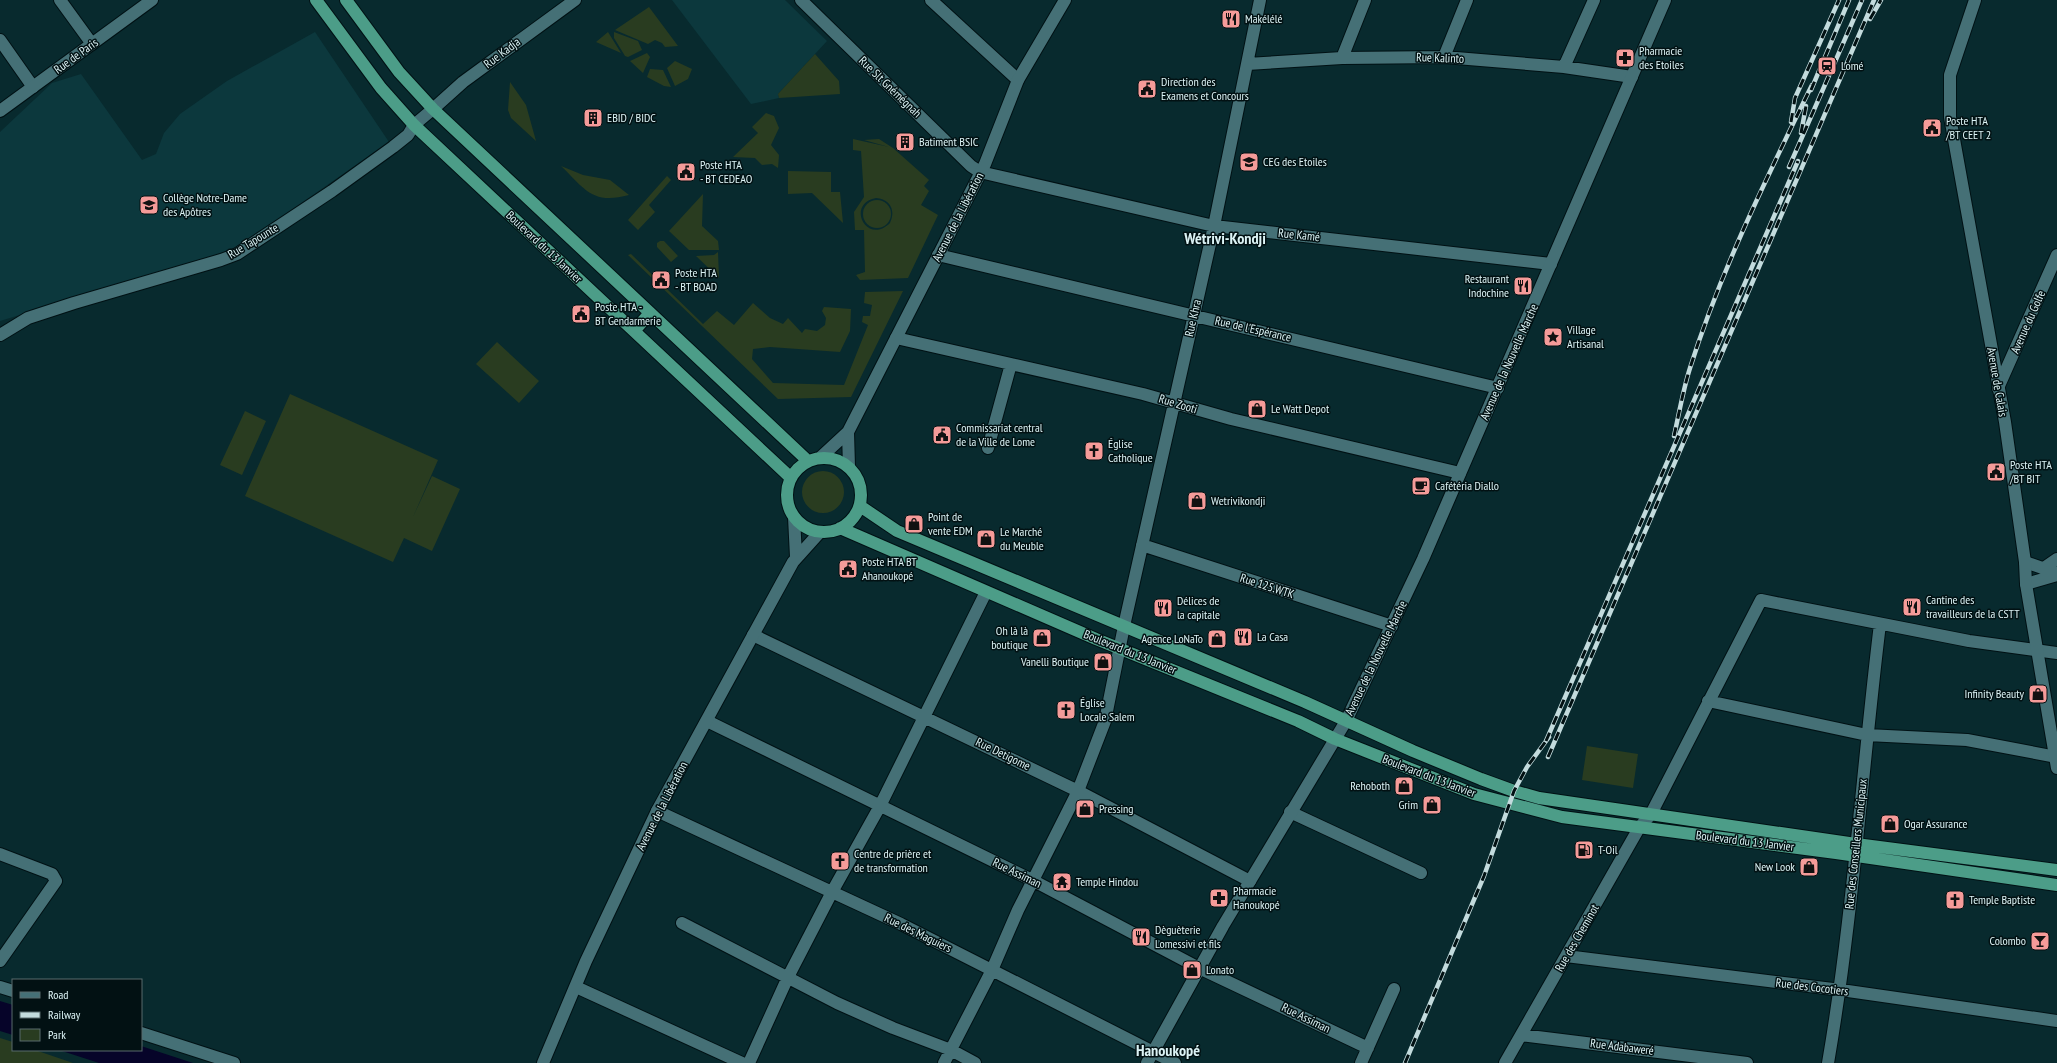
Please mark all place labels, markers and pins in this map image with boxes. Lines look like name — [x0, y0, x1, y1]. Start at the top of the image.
restaurant icon: Makélélé — [1220, 8, 1242, 30]
place label: Makélélé — [1245, 11, 1282, 26]
place label: Pharmacie des Etoiles — [1639, 43, 1684, 72]
pharmacy icon: Pharmacie des Etoiles — [1614, 47, 1636, 69]
station icon: Lomé — [1816, 55, 1838, 77]
place label: Lomé — [1841, 58, 1863, 73]
place label: Direction des Examens et Concours — [1161, 74, 1249, 103]
public building icon: Direction des Examens et Concours — [1136, 78, 1158, 100]
building icon: EBID / BIDC — [582, 107, 604, 129]
place label: EBID / BIDC — [607, 110, 656, 125]
place label: Poste HTA /BT CEET 2 — [1945, 113, 1991, 142]
public building icon: Poste HTA /BT CEET 2 — [1921, 117, 1943, 139]
building icon: Batiment BSIC — [894, 131, 916, 153]
place label: Batiment BSIC — [919, 134, 979, 149]
school or university icon: CEG des Etoiles — [1238, 151, 1260, 173]
place label: CEG des Etoiles — [1263, 154, 1327, 169]
place label: Poste HTA - BT CEDEAO — [700, 157, 753, 186]
public building icon: Poste HTA - BT CEDEAO — [675, 161, 697, 183]
place label: Collège Notre-Dame des Apôtres — [163, 190, 247, 219]
school or university icon: Collège Notre-Dame des Apôtres — [138, 194, 160, 216]
place label: Poste HTA - BT BOAD — [675, 265, 717, 294]
public building icon: Poste HTA - BT BOAD — [650, 269, 672, 291]
place label: Restaurant Indochine — [1465, 271, 1510, 300]
restaurant icon: Restaurant Indochine — [1512, 275, 1534, 297]
place label: Poste HTA - BT Gendarmerie — [595, 299, 661, 328]
public building icon: Poste HTA - BT Gendarmerie — [570, 303, 592, 325]
place label: Village Artisanal — [1566, 322, 1604, 351]
place icon: Village Artisanal — [1542, 326, 1564, 348]
shop icon: Le Watt Depot — [1246, 398, 1268, 420]
place label: Le Watt Depot — [1271, 401, 1330, 416]
place label: Commissariat central de la Ville de Lome — [956, 420, 1043, 449]
public building icon: Commissariat central de la Ville de Lome — [931, 424, 953, 446]
place label: Église Catholique — [1108, 436, 1153, 465]
church icon: Église Catholique — [1083, 440, 1105, 462]
place label: Poste HTA /BT BIT — [2009, 457, 2052, 486]
public building icon: Poste HTA /BT BIT — [1985, 461, 2007, 483]
cafe icon: Cafétéria Diallo — [1410, 475, 1432, 497]
place label: Cafétéria Diallo — [1435, 478, 1499, 493]
shop icon: Wetrivikondji — [1186, 490, 1208, 512]
place label: Wetrivikondji — [1211, 493, 1265, 508]
place label: Point de vente EDM — [928, 509, 973, 538]
shop icon: Point de vente EDM — [903, 513, 925, 535]
place label: Le Marché du Meuble — [1000, 524, 1044, 553]
shop icon: Le Marché du Meuble — [975, 528, 997, 550]
place label: Poste HTA BT Ahanoukopé — [862, 554, 917, 583]
public building icon: Poste HTA BT Ahanoukopé — [837, 558, 859, 580]
place label: Cantine des travailleurs de la CSTT — [1926, 592, 2020, 621]
place label: Délices de la capitale — [1177, 593, 1220, 622]
restaurant icon: Cantine des travailleurs de la CSTT — [1901, 596, 1923, 618]
restaurant icon: Délices de la capitale — [1152, 597, 1174, 619]
place label: Oh là là boutique — [991, 623, 1028, 652]
restaurant icon: La Casa — [1232, 626, 1254, 648]
shop icon: Oh là là boutique — [1031, 627, 1053, 649]
shop icon: Agence LoNaTo — [1206, 628, 1228, 650]
place label: La Casa — [1257, 629, 1288, 644]
place label: Agence LoNaTo — [1141, 631, 1203, 646]
shop icon: Vanelli Boutique — [1092, 651, 1114, 673]
place label: Vanelli Boutique — [1020, 654, 1089, 669]
shop icon: Infinity Beauty — [2027, 683, 2049, 705]
place label: Infinity Beauty — [1965, 686, 2024, 701]
place label: Église Locale Salem — [1080, 695, 1135, 724]
church icon: Église Locale Salem — [1055, 699, 1077, 721]
shop icon: Rehoboth — [1393, 775, 1415, 797]
place label: Rehoboth — [1350, 778, 1390, 793]
shop icon: Grim — [1421, 794, 1443, 816]
place label: Grim — [1398, 797, 1418, 812]
shop icon: Pressing — [1074, 798, 1096, 820]
place label: Pressing — [1099, 801, 1134, 816]
shop icon: Ogar Assurance — [1879, 813, 1901, 835]
place label: Ogar Assurance — [1904, 816, 1968, 831]
fuel station icon: T-Oil — [1573, 839, 1595, 861]
place label: T-Oil — [1598, 842, 1618, 857]
place label: Centre de prière et de transformation — [854, 846, 932, 875]
church icon: Centre de prière et de transformation — [829, 850, 851, 872]
shop icon: New Look — [1798, 856, 1820, 878]
place label: New Look — [1755, 859, 1795, 874]
temple icon: Temple Hindou — [1051, 871, 1073, 893]
place label: Temple Hindou — [1076, 874, 1138, 889]
place label: Pharmacie Hanoukopé — [1233, 883, 1280, 912]
pharmacy icon: Pharmacie Hanoukopé — [1208, 887, 1230, 909]
church icon: Temple Baptiste — [1944, 889, 1966, 911]
place label: Temple Baptiste — [1969, 892, 2035, 907]
place label: Dèguèterie Lomessivi et fils — [1155, 922, 1221, 951]
restaurant icon: Dèguèterie Lomessivi et fils — [1130, 926, 1152, 948]
bar icon: Colombo — [2029, 930, 2051, 952]
place label: Colombo — [1989, 933, 2026, 948]
shop icon: Lonato — [1181, 959, 1203, 981]
place label: Lonato — [1206, 962, 1234, 977]

